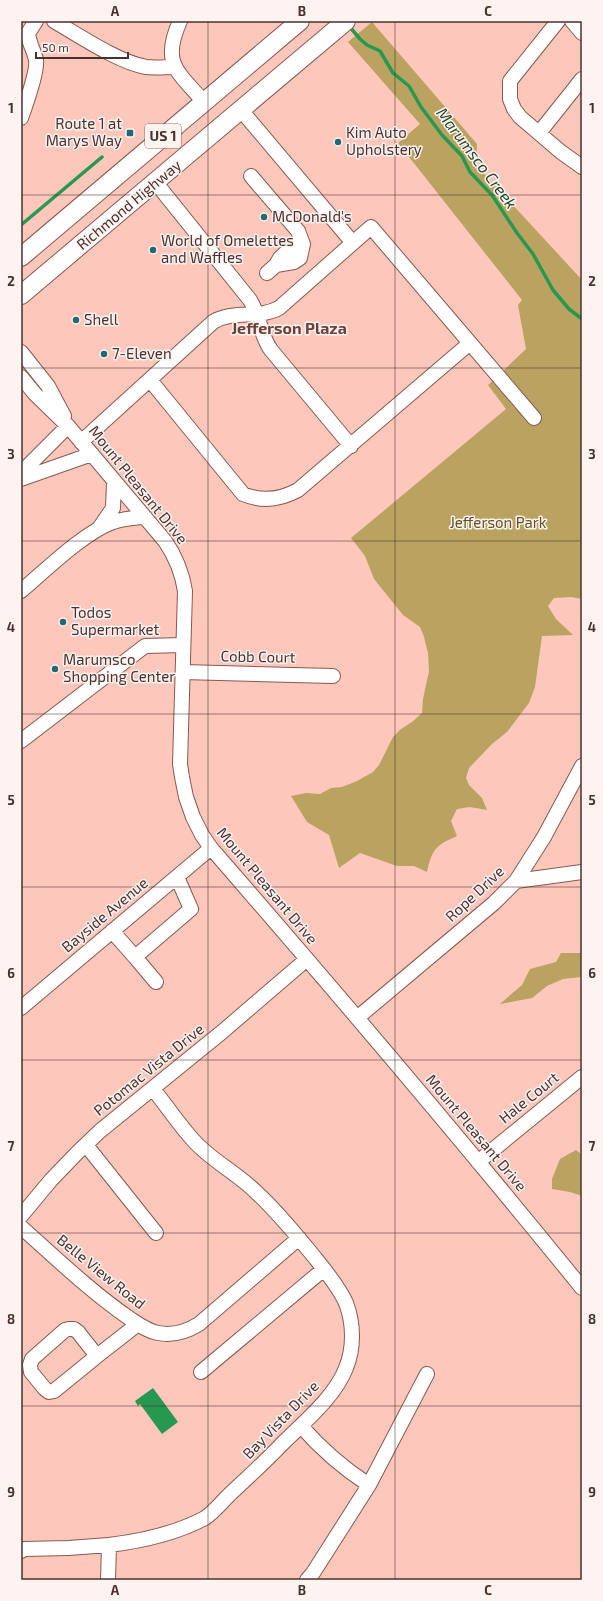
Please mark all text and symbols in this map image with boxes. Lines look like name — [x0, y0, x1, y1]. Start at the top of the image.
text: A — [111, 3, 120, 19]
text: B — [298, 3, 306, 19]
text: C — [484, 3, 492, 19]
scale bar — [36, 34, 128, 60]
text: 50 m — [42, 40, 69, 54]
text: 1 — [8, 100, 14, 116]
text: 1 — [589, 100, 595, 116]
water label: Marumsco Creek — [433, 103, 522, 212]
place label: Route 1 at Marys Way — [46, 114, 122, 149]
place label: Kim Auto Upholstery — [346, 123, 422, 158]
road number: US 1 — [145, 124, 181, 148]
marker: Route 1 at Marys Way — [125, 128, 135, 138]
marker: Kim Auto Upholstery — [333, 137, 343, 147]
street label: Richmond Highway — [73, 155, 184, 253]
place label: McDonald's — [272, 207, 352, 225]
marker: McDonald's — [259, 212, 269, 222]
place label: World of Omelettes and Waffles — [161, 231, 294, 266]
marker: World of Omelettes and Waffles — [148, 245, 158, 255]
text: 2 — [7, 273, 15, 289]
text: 2 — [588, 273, 596, 289]
place label: Shell — [84, 310, 119, 328]
marker: Shell — [71, 315, 81, 325]
district label: Jefferson Plaza — [231, 318, 347, 337]
place label: 7-Eleven — [112, 344, 172, 362]
marker: 7-Eleven — [99, 349, 109, 359]
street label: Mount Pleasant Drive — [86, 422, 192, 547]
text: 3 — [7, 446, 15, 462]
text: 3 — [588, 446, 596, 462]
park label: Jefferson Park — [450, 513, 547, 531]
place label: Todos Supermarket — [71, 603, 160, 638]
marker: Todos Supermarket — [58, 617, 68, 627]
text: 4 — [7, 619, 15, 635]
text: 4 — [588, 619, 596, 635]
street label: Cobb Court — [220, 646, 296, 666]
place label: Marumsco Shopping Center — [63, 650, 175, 685]
marker: Marumsco Shopping Center — [50, 664, 60, 674]
text: 5 — [7, 792, 15, 808]
text: 5 — [588, 792, 596, 808]
street label: Mount Pleasant Drive — [214, 823, 322, 947]
street label: Rope Drive — [441, 862, 507, 925]
street label: Bayside Avenue — [58, 873, 151, 955]
text: 6 — [7, 965, 15, 981]
text: 6 — [588, 965, 596, 981]
street label: Potomac Vista Drive — [90, 1019, 207, 1119]
street label: Hale Court — [495, 1068, 562, 1127]
street label: Mount Pleasant Drive — [423, 1070, 531, 1194]
text: 7 — [8, 1138, 15, 1154]
text: 7 — [589, 1138, 596, 1154]
street label: Belle View Road — [54, 1230, 149, 1312]
text: 8 — [7, 1311, 15, 1327]
text: 8 — [588, 1311, 596, 1327]
street label: Bay Vista Drive — [239, 1377, 322, 1462]
text: 9 — [7, 1484, 15, 1500]
text: 9 — [588, 1484, 596, 1500]
text: A — [111, 1582, 120, 1598]
text: B — [298, 1582, 306, 1598]
text: C — [484, 1582, 492, 1598]

